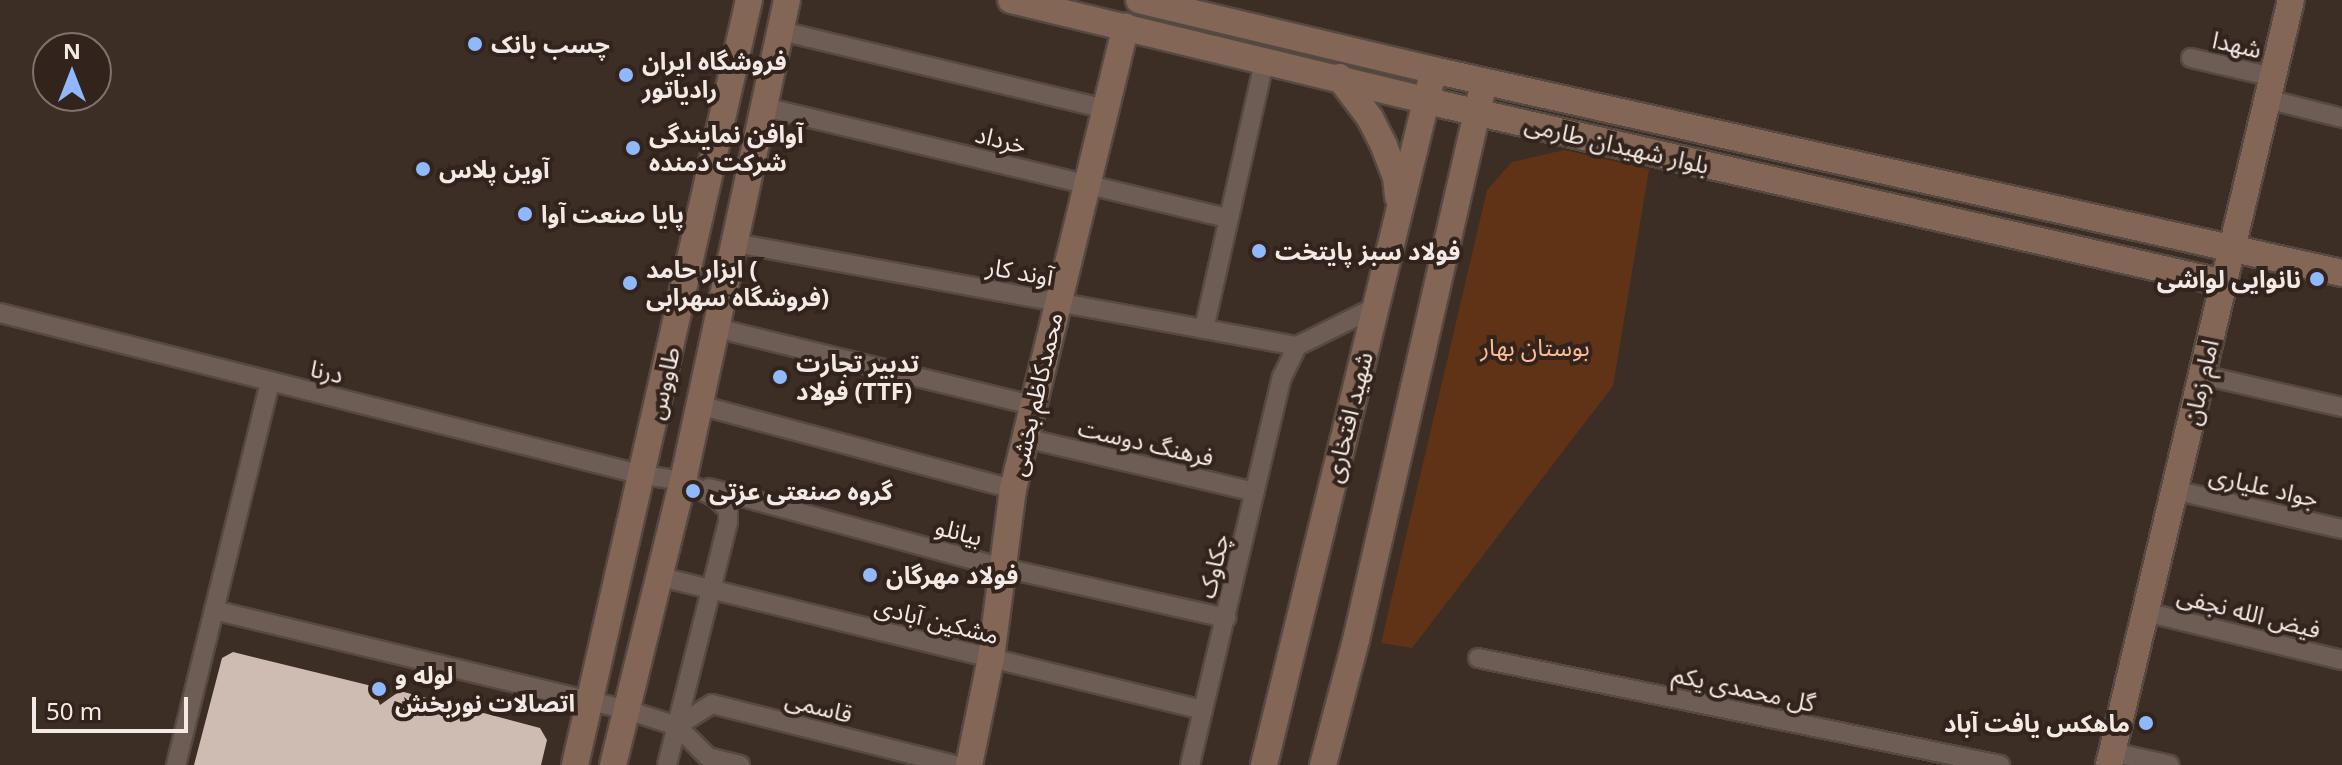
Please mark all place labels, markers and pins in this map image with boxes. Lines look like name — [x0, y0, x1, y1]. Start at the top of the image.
place label: چسب بانک — [491, 30, 610, 58]
marker: چسب بانک — [466, 35, 484, 53]
place label: فروشگاه ایران رادیاتور — [642, 47, 787, 103]
marker: فروشگاه ایران رادیاتور — [617, 66, 635, 84]
place label: آوافن نمایندگی شرکت دمنده — [649, 120, 804, 176]
marker: آوافن نمایندگی شرکت دمنده — [624, 139, 642, 157]
place label: آوین پلاس — [439, 155, 549, 183]
marker: آوین پلاس — [414, 160, 432, 178]
place label: پایا صنعت آوا — [541, 200, 684, 228]
marker: پایا صنعت آوا — [516, 205, 534, 223]
place label: فولاد سبز پایتخت — [1275, 237, 1460, 265]
marker: فولاد سبز پایتخت — [1250, 242, 1268, 260]
place label: ابزار حامد ( فروشگاه سهرابی) — [646, 255, 829, 311]
place label: نانوایی لواشی — [2157, 265, 2301, 293]
marker: نانوایی لواشی — [2308, 270, 2326, 288]
marker: ابزار حامد ( فروشگاه سهرابی) — [621, 274, 639, 292]
place label: تدبیر تجارت فولاد (TTF) — [796, 349, 919, 405]
marker: تدبیر تجارت فولاد (TTF) — [771, 368, 789, 386]
place label: گروه صنعتی عزتی — [709, 477, 893, 505]
marker: گروه صنعتی عزتی — [684, 482, 702, 500]
place label: فولاد مهرگان — [886, 561, 1018, 589]
marker: فولاد مهرگان — [861, 566, 879, 584]
place label: لوله و اتصالات نوربخش — [395, 661, 575, 717]
marker: لوله و اتصالات نوربخش — [370, 680, 388, 698]
place label: ماهکس یافت آباد — [1944, 709, 2130, 737]
marker: ماهکس یافت آباد — [2137, 714, 2155, 732]

